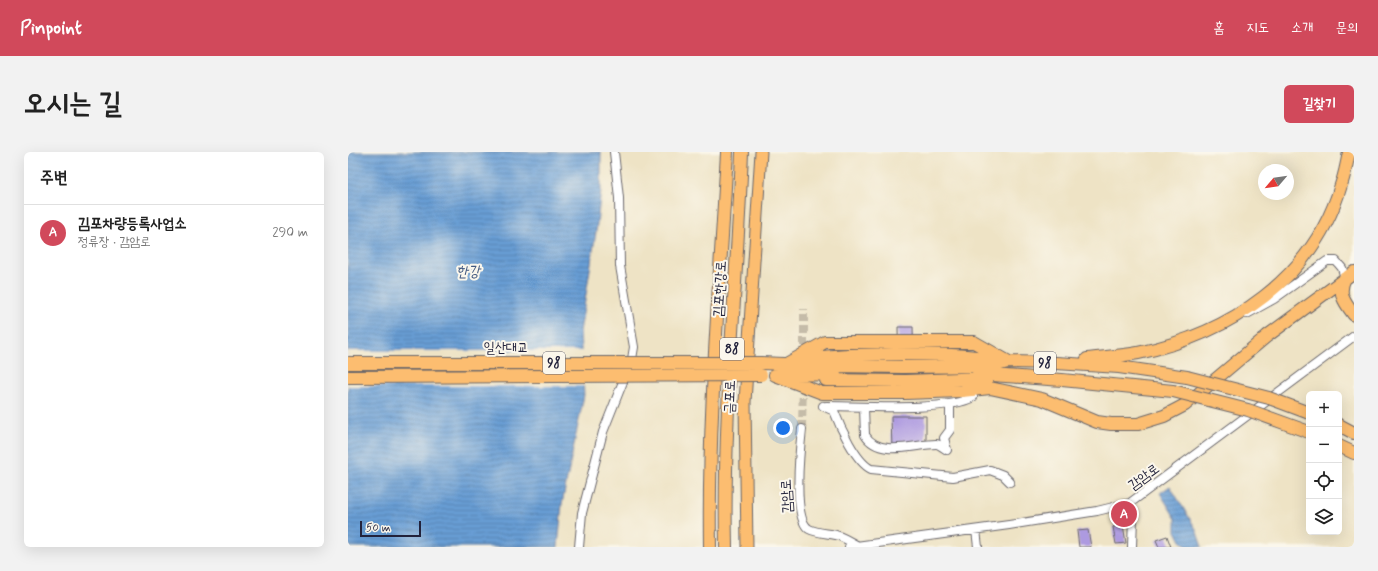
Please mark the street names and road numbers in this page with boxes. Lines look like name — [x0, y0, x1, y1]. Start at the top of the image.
street label: 김포한강로 — [710, 260, 730, 318]
road number: 88 — [720, 338, 744, 360]
street label: 일산대교 — [483, 339, 529, 357]
road number: 98 — [543, 352, 565, 374]
road number: 98 — [1034, 352, 1056, 374]
street label: 금포로 — [720, 380, 740, 414]
street label: 감암로 — [1125, 460, 1163, 494]
street label: 감암로 — [777, 479, 797, 513]

